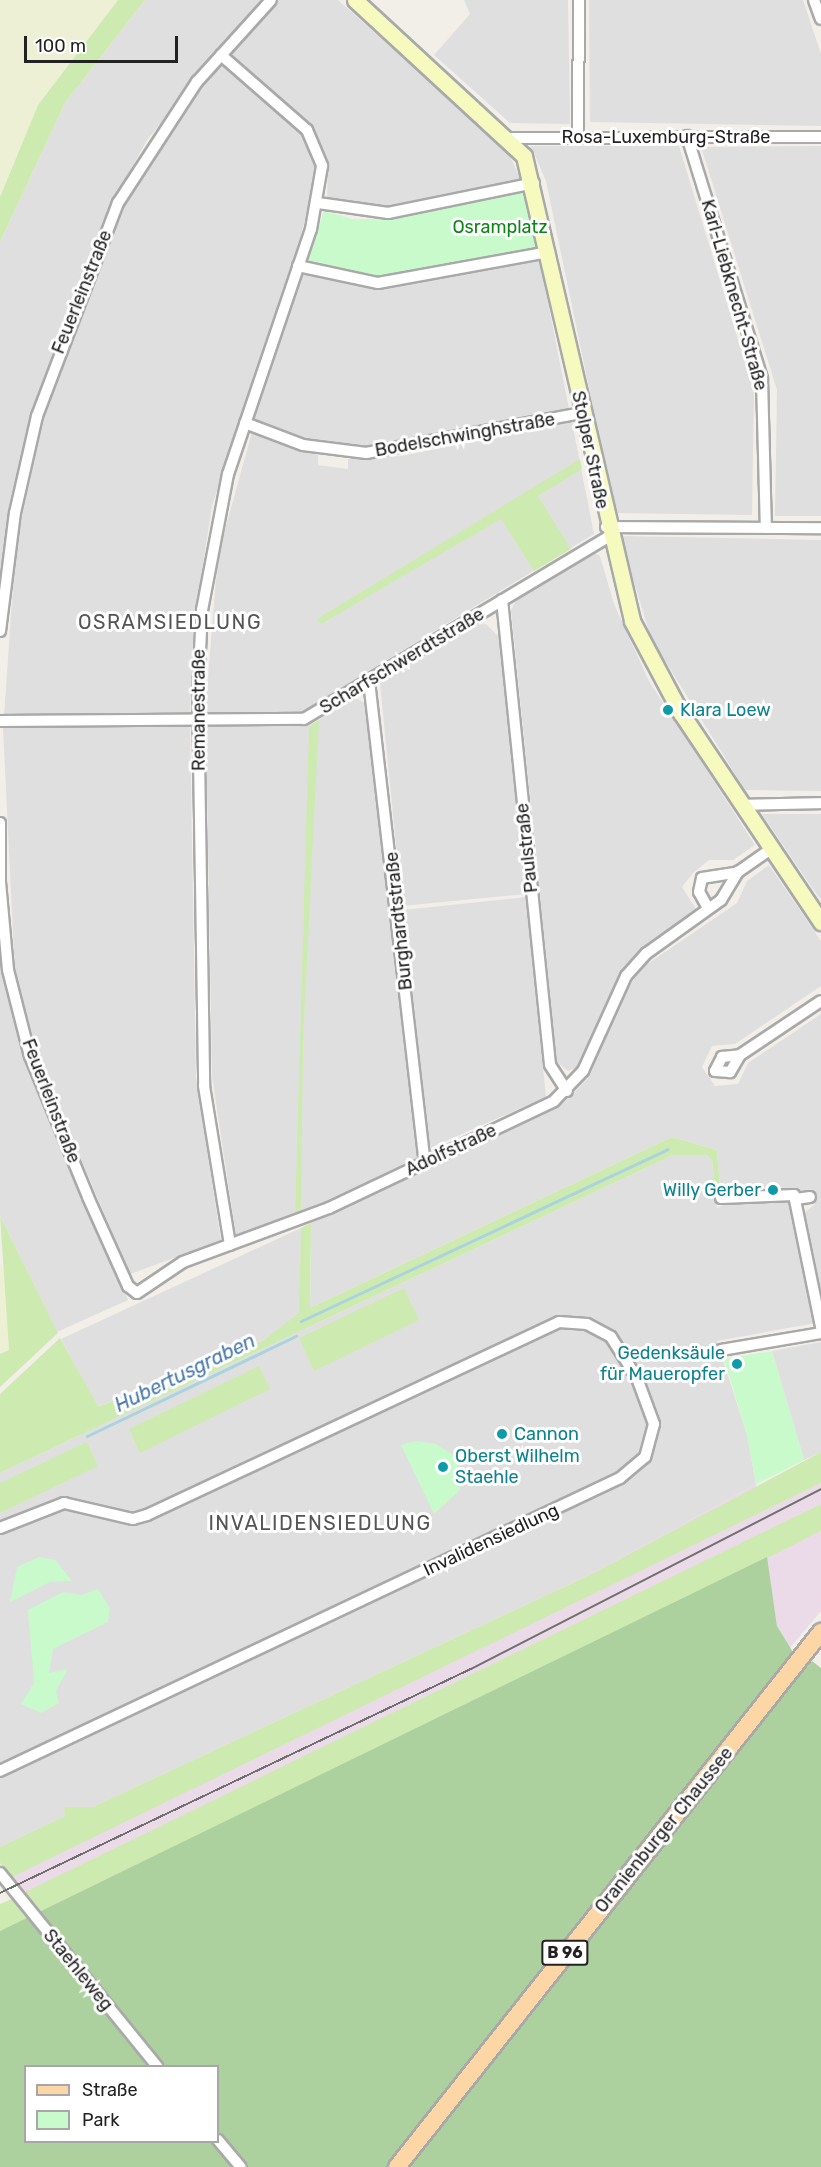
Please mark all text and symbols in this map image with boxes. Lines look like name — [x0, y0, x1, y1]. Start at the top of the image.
scale bar — [27, 24, 182, 62]
text: 100 m — [35, 35, 86, 57]
street label: Rosa-Luxemburg-Straße — [562, 126, 770, 148]
street label: Karl-Liebknecht-Straße — [696, 197, 772, 393]
park label: Osramplatz — [452, 216, 548, 238]
street label: Feuerleinstraße — [47, 227, 117, 357]
street label: Stolper Straße — [567, 389, 613, 511]
street label: Bodelschwinghstraße — [373, 409, 557, 461]
street label: Scharfschwerdtstraße — [316, 603, 488, 719]
district label: OSRAMSIEDLUNG — [78, 610, 262, 634]
street label: Remanestraße — [188, 649, 210, 771]
place label: Klara Loew — [680, 699, 771, 721]
marker: Klara Loew — [661, 703, 675, 717]
street label: Paulstraße — [512, 802, 542, 894]
street label: Burghardtstraße — [381, 851, 417, 991]
street label: Feuerleinstraße — [17, 1036, 85, 1166]
street label: Adolfstraße — [402, 1120, 500, 1180]
place label: Willy Gerber — [662, 1179, 761, 1201]
marker: Willy Gerber — [766, 1183, 780, 1197]
water label: Hubertusgraben — [111, 1329, 259, 1417]
place label: Gedenksäule für Maueropfer — [600, 1343, 725, 1386]
marker: Gedenksäule für Maueropfer — [730, 1357, 744, 1371]
place label: Cannon — [514, 1423, 579, 1445]
marker: Cannon — [495, 1427, 509, 1441]
place label: Oberst Wilhelm Staehle — [455, 1446, 580, 1488]
marker: Oberst Wilhelm Staehle — [436, 1460, 450, 1474]
street label: Invalidensiedlung — [420, 1499, 562, 1581]
district label: INVALIDENSIEDLUNG — [208, 1511, 432, 1535]
street label: Oranienburger Chaussee — [590, 1743, 738, 1917]
street label: Staehleweg — [39, 1925, 117, 2015]
road number: B 96 — [541, 1940, 589, 1966]
legend — [24, 2065, 219, 2143]
text: Straße — [82, 2079, 138, 2101]
text: Park — [82, 2109, 119, 2131]

